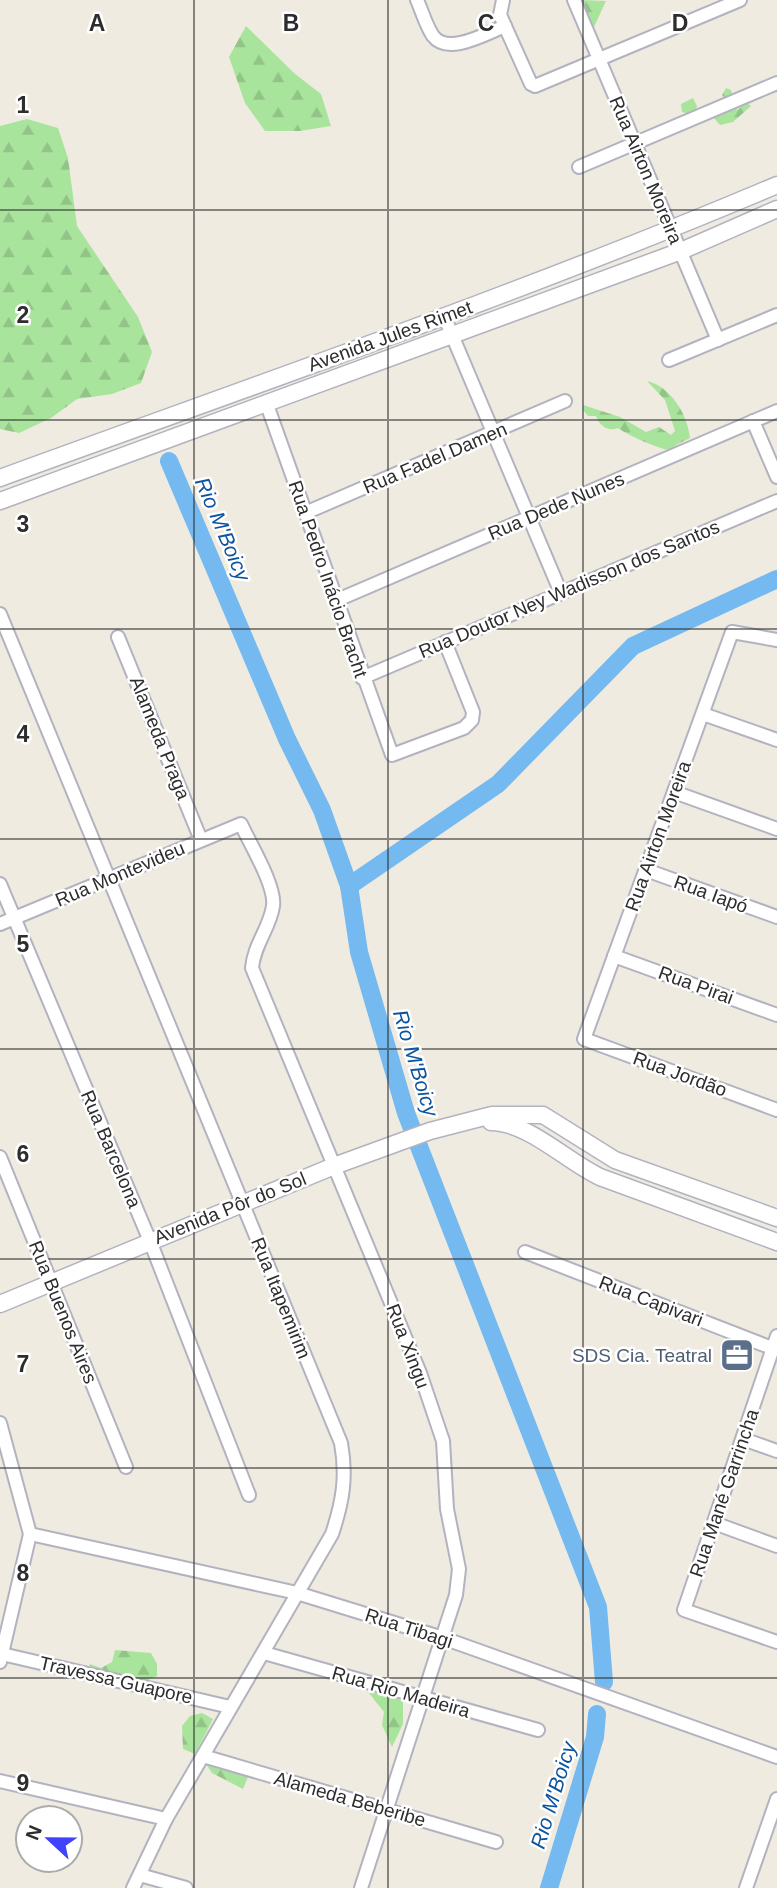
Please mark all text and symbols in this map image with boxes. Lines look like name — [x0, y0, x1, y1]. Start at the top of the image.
text: A — [89, 10, 105, 36]
text: B — [283, 10, 299, 36]
text: C — [478, 10, 494, 36]
text: D — [672, 10, 688, 36]
text: 1 — [17, 92, 30, 118]
street label: Rua Airton Moreira — [605, 93, 687, 247]
street label: Avenida Jules Rimet — [305, 296, 475, 375]
text: 2 — [17, 302, 29, 328]
street label: Rua Fadel Damen — [360, 418, 510, 498]
street label: Rua Dede Nunes — [485, 468, 627, 544]
water label: Rio M'Boicy — [191, 474, 256, 586]
street label: Rua Pedro Inácio Bracht — [284, 478, 372, 681]
text: 3 — [17, 511, 29, 537]
street label: Rua Doutor Ney Wadisson dos Santos — [416, 516, 722, 662]
street label: Alameda Praga — [126, 673, 194, 803]
text: 4 — [17, 721, 30, 747]
street label: Rua Airton Moreira — [621, 758, 695, 914]
street label: Rua Montevideu — [52, 837, 188, 911]
street label: Rua Iapó — [671, 871, 751, 917]
text: 5 — [17, 931, 30, 957]
street label: Rua Pirai — [656, 962, 736, 1008]
water label: Rio M'Boicy — [389, 1007, 444, 1120]
street label: Rua Jordão — [630, 1047, 730, 1101]
street label: Rua Barcelona — [77, 1087, 145, 1211]
text: 6 — [17, 1141, 29, 1167]
street label: Avenida Pôr do Sol — [151, 1168, 309, 1248]
street label: Rua Itapemirim — [247, 1234, 315, 1362]
street label: Rua Buenos Aires — [25, 1238, 101, 1386]
street label: Rua Capivari — [596, 1272, 706, 1330]
street label: Rua Xingu — [382, 1301, 434, 1391]
office icon: SDS Cia. Teatral — [718, 1336, 756, 1374]
place label: SDS Cia. Teatral — [572, 1345, 712, 1366]
text: 7 — [17, 1351, 29, 1377]
street label: Rua Mané Garrincha — [685, 1406, 763, 1580]
text: 8 — [17, 1560, 30, 1586]
street label: Rua Tibagi — [363, 1604, 455, 1652]
street label: Travessa Guapore — [37, 1652, 195, 1708]
street label: Rua Rio Madeira — [330, 1662, 473, 1722]
water label: Rio M'Boicy — [526, 1738, 581, 1851]
street label: Alameda Beberibe — [272, 1767, 428, 1831]
text: 9 — [17, 1770, 29, 1796]
north arrow — [14, 1804, 84, 1874]
text: N — [21, 1823, 46, 1843]

